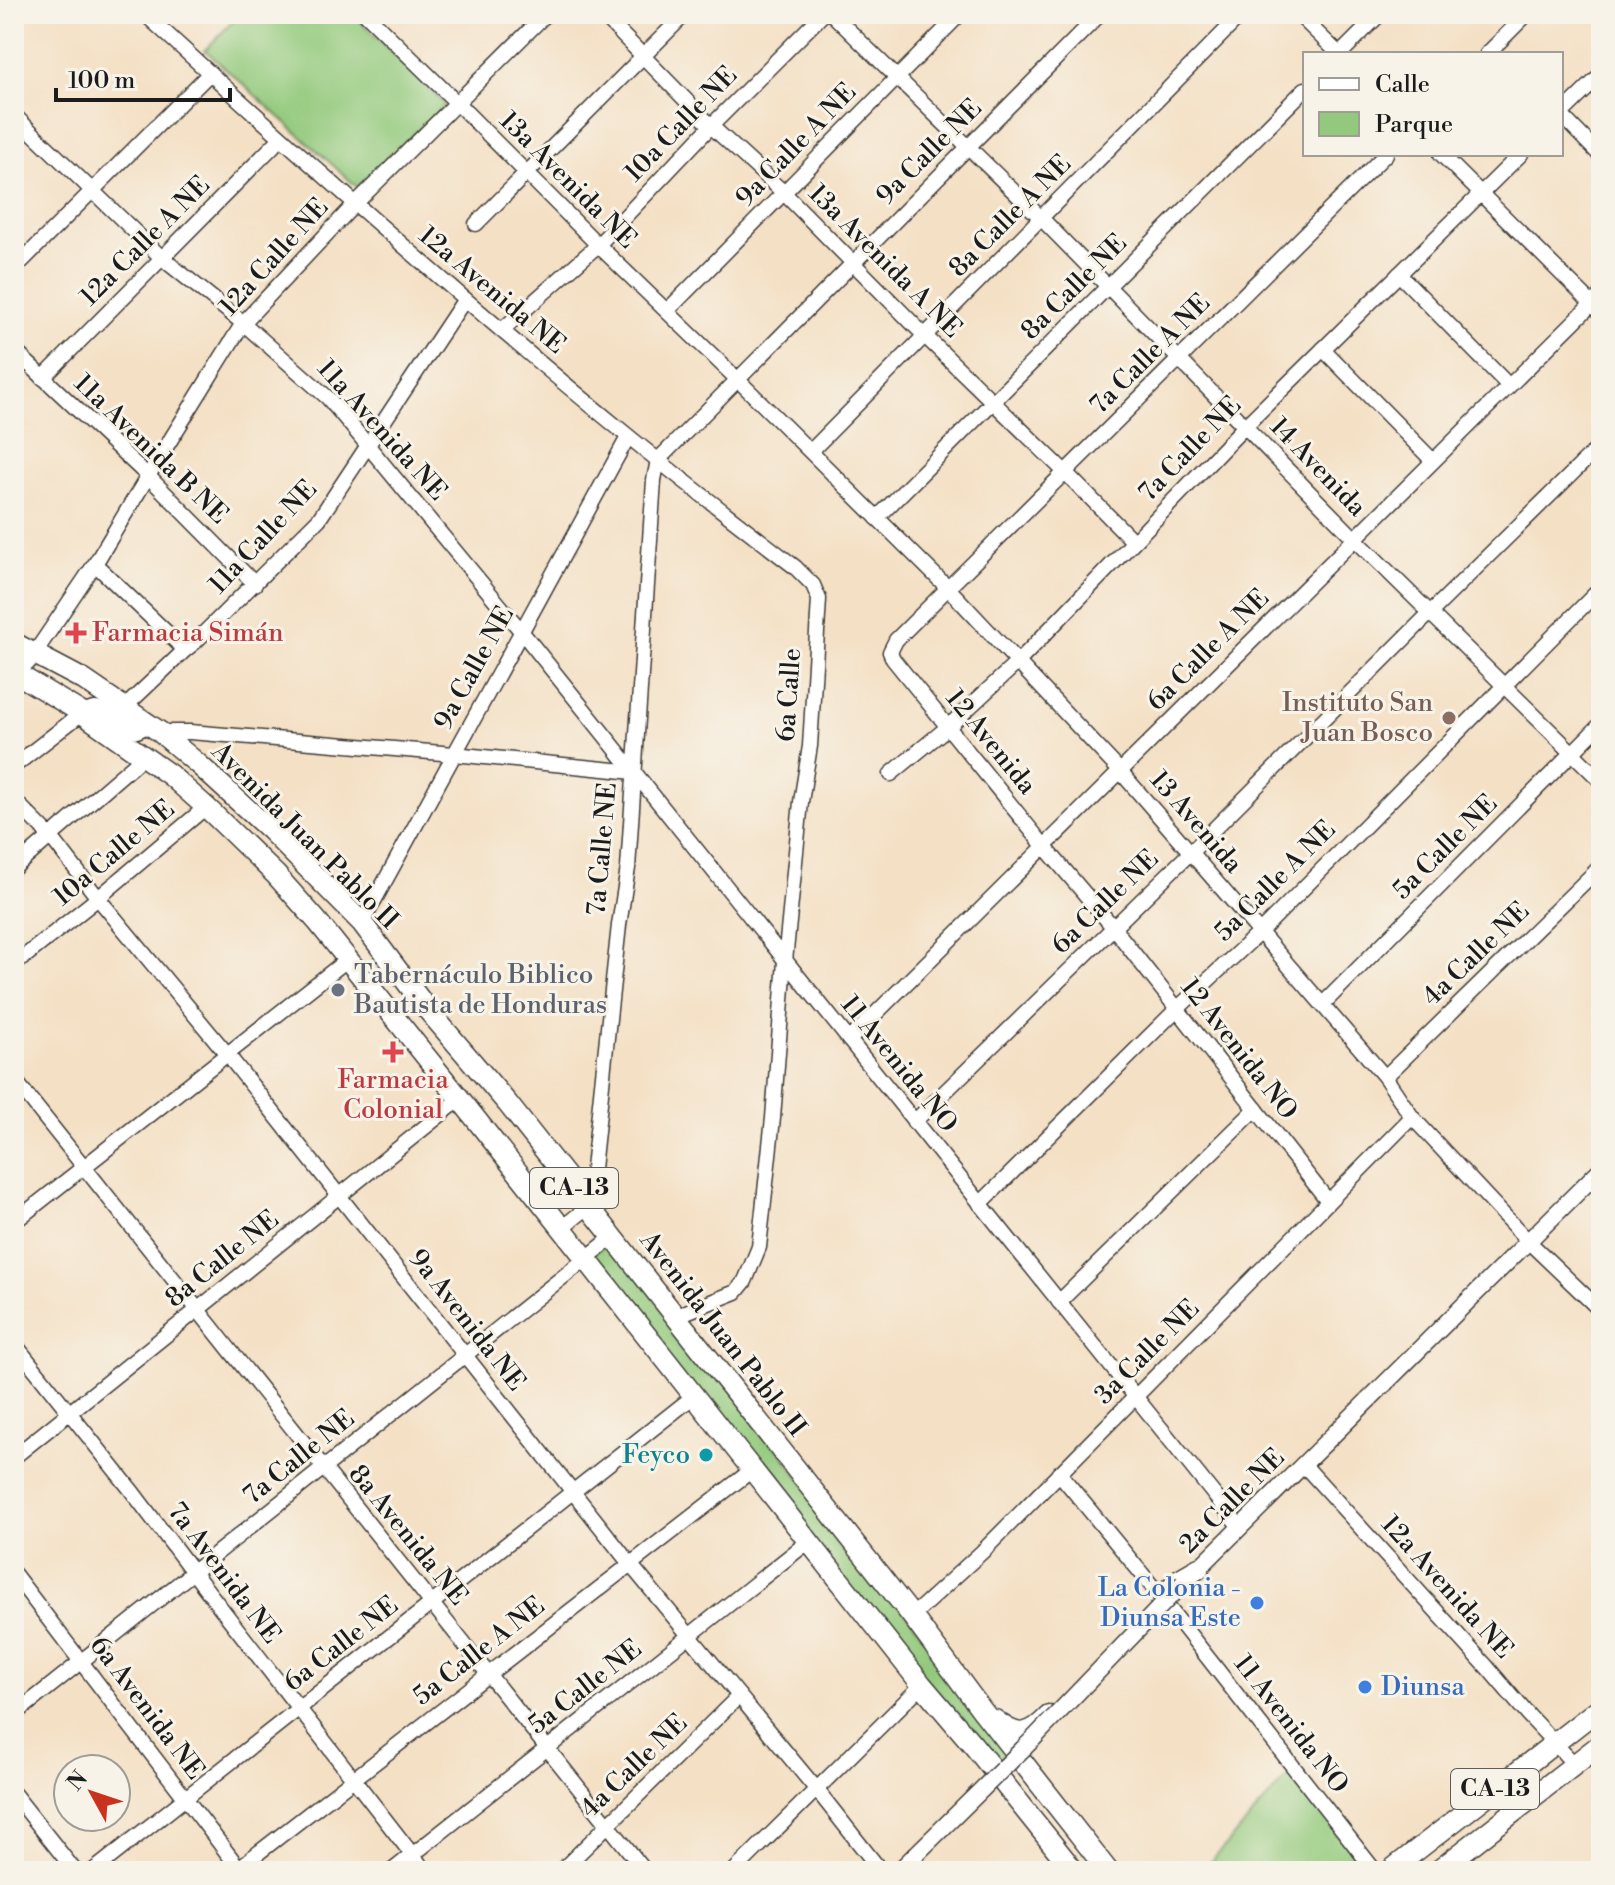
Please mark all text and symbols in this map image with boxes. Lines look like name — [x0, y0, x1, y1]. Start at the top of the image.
scale bar — [56, 52, 230, 102]
legend — [1303, 52, 1563, 156]
street label: 10a Calle NE — [618, 60, 744, 188]
text: 100 m — [68, 66, 135, 96]
text: Calle — [1375, 70, 1430, 100]
street label: 9a Calle A NE — [729, 76, 863, 214]
street label: 9a Calle NE — [869, 92, 989, 212]
street label: 13a Avenida NE — [493, 105, 643, 255]
text: Parque — [1375, 110, 1453, 140]
street label: 8a Calle A NE — [942, 148, 1078, 284]
street label: 12a Calle A NE — [73, 169, 217, 313]
street label: 13a Avenida A NE — [801, 177, 969, 345]
street label: 12a Calle NE — [213, 192, 335, 322]
street label: 12a Avenida NE — [412, 219, 572, 361]
street label: 8a Calle NE — [1014, 227, 1134, 347]
street label: 7a Calle A NE — [1083, 287, 1217, 421]
street label: 11a Avenida NE — [310, 353, 454, 507]
street label: 11a Avenida B NE — [67, 367, 235, 531]
street label: 7a Calle NE — [1132, 390, 1248, 508]
street label: 14 Avenida — [1263, 411, 1374, 524]
street label: 11a Calle NE — [202, 473, 324, 601]
street label: 6a Calle A NE — [1140, 582, 1276, 718]
street label: 9a Calle NE — [427, 601, 521, 735]
place label: Farmacia Simán — [92, 617, 283, 649]
marker: Farmacia Simán — [67, 624, 85, 642]
street label: 6a Calle — [770, 647, 808, 743]
street label: 12 Avenida — [939, 683, 1044, 802]
place label: Instituto San Juan Bosco — [1282, 687, 1433, 749]
marker: Instituto San Juan Bosco — [1440, 709, 1458, 727]
street label: Avenida Juan Pablo II — [204, 735, 405, 936]
street label: 13 Avenida — [1143, 764, 1250, 880]
street label: 7a Calle NE — [580, 781, 624, 917]
street label: 5a Calle NE — [1386, 788, 1504, 906]
street label: 10a Calle NE — [47, 793, 181, 913]
street label: 5a Calle A NE — [1208, 814, 1342, 948]
street label: 6a Calle NE — [1045, 843, 1165, 961]
street label: 4a Calle NE — [1416, 895, 1536, 1013]
place label: Tabernáculo Biblico Bautista de Honduras — [353, 959, 607, 1021]
street label: 12 Avenida NO — [1174, 972, 1304, 1126]
marker: Tabernáculo Biblico Bautista de Honduras — [329, 981, 347, 999]
street label: 11 Avenida NO — [834, 989, 964, 1139]
marker: Farmacia Colonial — [384, 1043, 402, 1061]
place label: Farmacia Colonial — [337, 1064, 449, 1126]
road number: CA-13 — [530, 1168, 618, 1208]
street label: 8a Calle NE — [159, 1204, 285, 1314]
street label: Avenida Juan Pablo II — [632, 1224, 813, 1443]
street label: 9a Avenida NE — [402, 1243, 532, 1397]
street label: 3a Calle NE — [1088, 1293, 1206, 1411]
street label: 7a Calle NE — [237, 1402, 361, 1512]
place label: Feyco — [622, 1439, 690, 1471]
street label: 2a Calle NE — [1173, 1442, 1291, 1560]
marker: Feyco — [697, 1446, 715, 1464]
street label: 8a Avenida NE — [342, 1458, 474, 1612]
street label: 7a Avenida NE — [161, 1496, 287, 1650]
street label: 12a Avenida NE — [1374, 1509, 1520, 1665]
place label: La Colonia - Diunsa Este — [1098, 1572, 1241, 1634]
street label: 6a Calle NE — [277, 1589, 405, 1699]
street label: 5a Calle A NE — [407, 1590, 551, 1712]
marker: La Colonia - Diunsa Este — [1248, 1594, 1266, 1612]
street label: 6a Avenida NE — [83, 1630, 211, 1786]
street label: 5a Calle NE — [522, 1633, 648, 1741]
street label: 11 Avenida NO — [1227, 1648, 1355, 1800]
place label: Diunsa — [1381, 1671, 1465, 1703]
marker: Diunsa — [1356, 1678, 1374, 1696]
street label: 4a Calle NE — [574, 1707, 694, 1825]
north arrow — [52, 1753, 132, 1833]
text: N — [62, 1765, 94, 1796]
road number: CA-13 — [1451, 1769, 1539, 1809]

